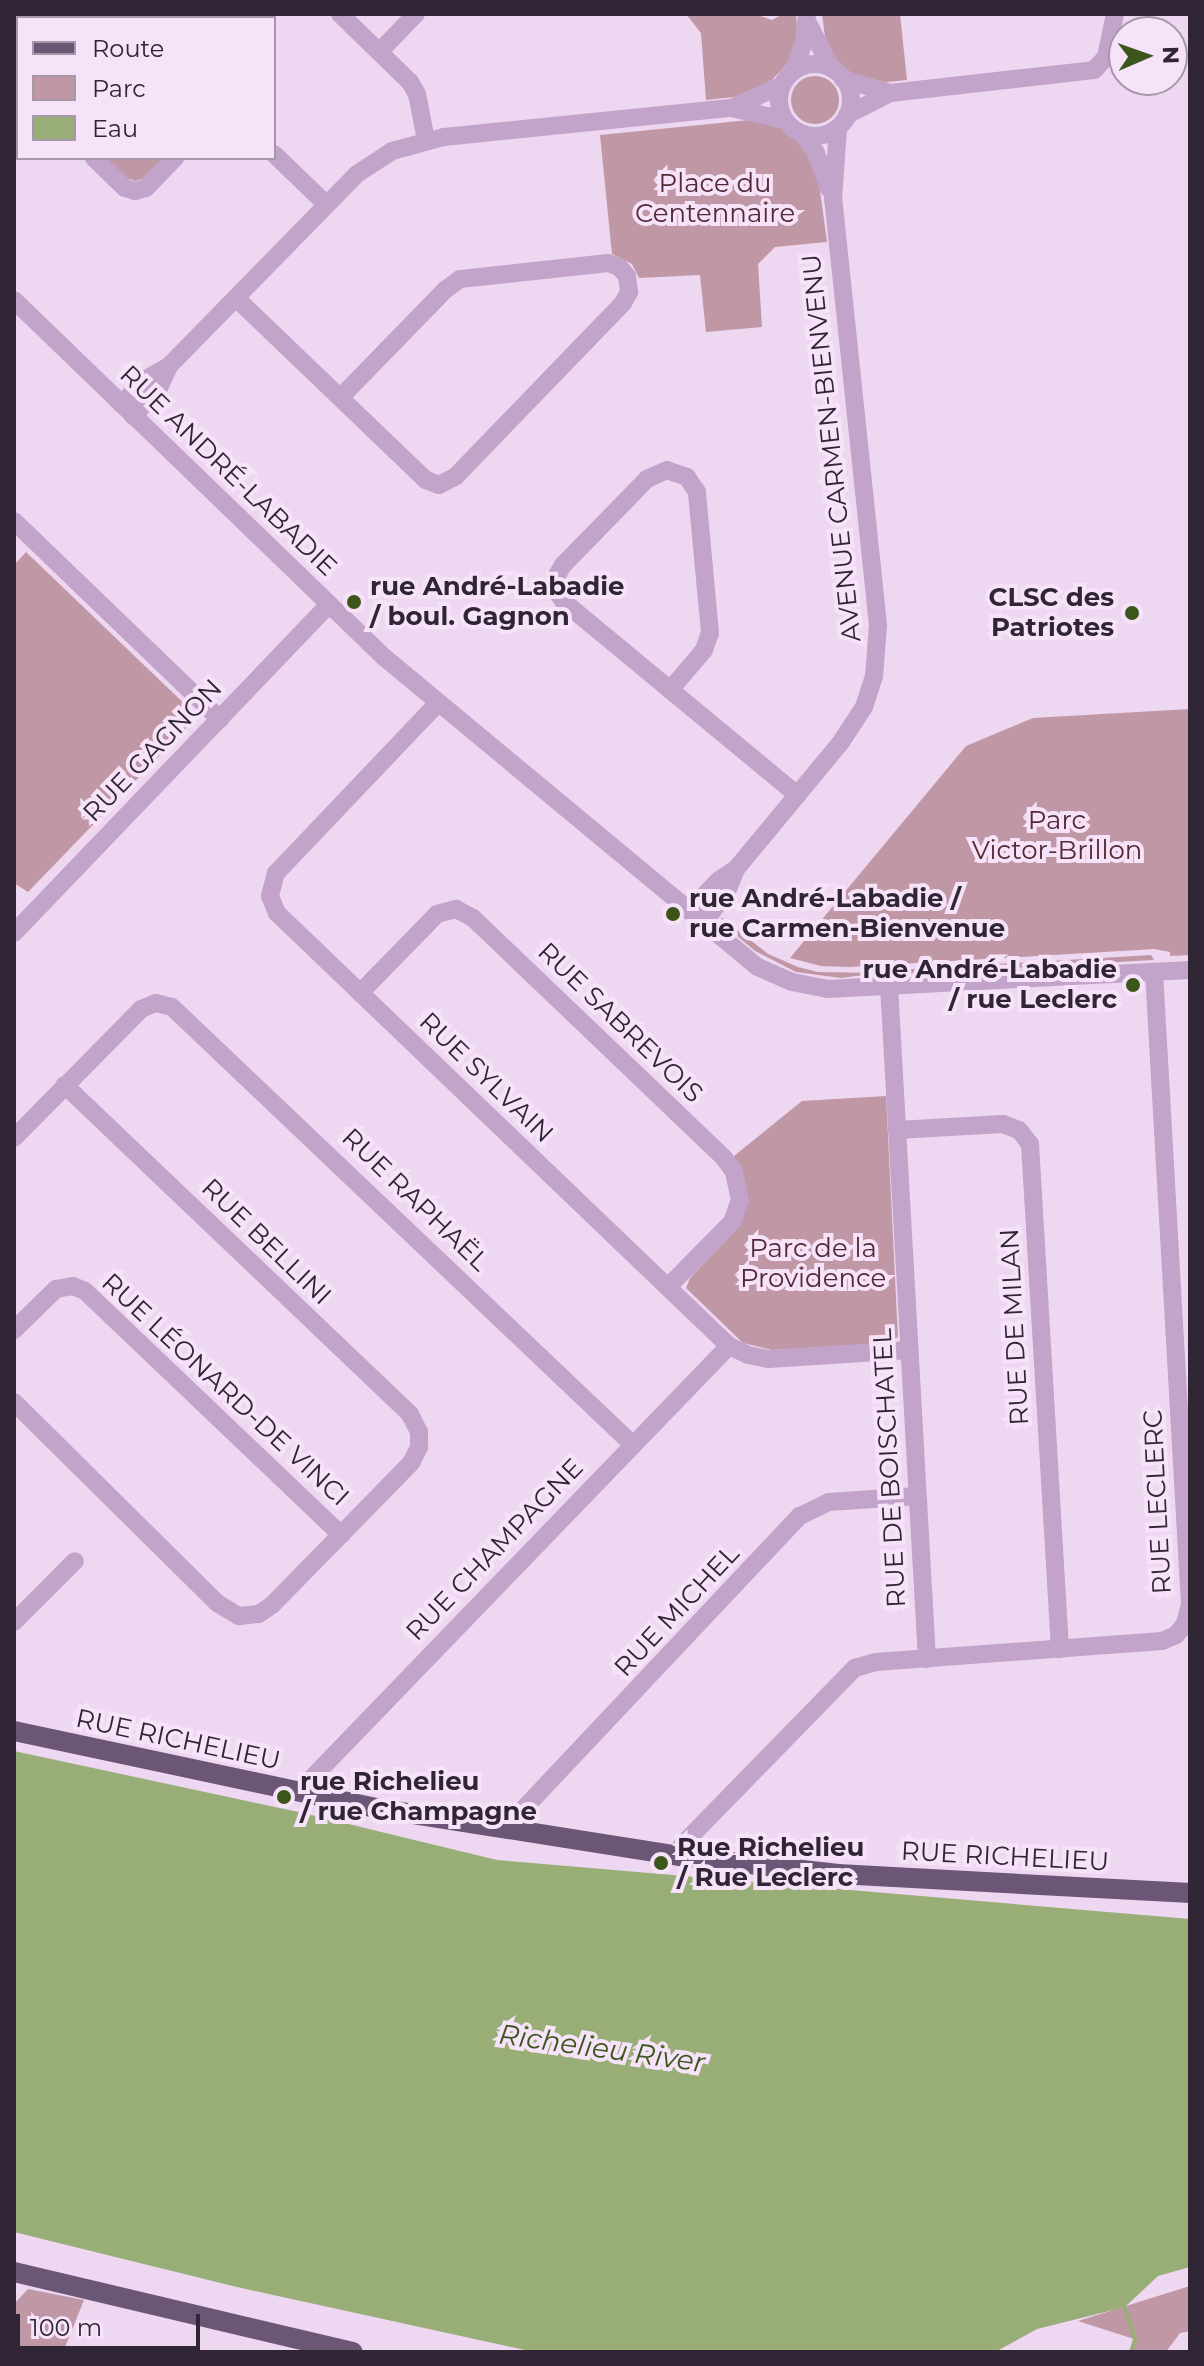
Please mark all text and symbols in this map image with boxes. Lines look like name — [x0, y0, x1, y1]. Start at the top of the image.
legend — [16, 16, 276, 160]
north arrow — [1108, 16, 1188, 96]
text: Route — [92, 34, 164, 63]
text: N — [1157, 46, 1184, 65]
text: Parc — [92, 74, 146, 103]
text: Eau — [92, 114, 138, 143]
park label: Place du Centennaire — [635, 168, 795, 230]
street label: AVENUE CARMEN-BIENVENU — [796, 252, 868, 644]
street label: RUE ANDRÉ-LABADIE — [113, 359, 343, 583]
place label: rue André-Labadie / boul. Gagnon — [370, 571, 624, 632]
place label: CLSC des Patriotes — [989, 582, 1114, 644]
marker: rue André-Labadie / boul. Gagnon — [345, 593, 363, 611]
marker: CLSC des Patriotes — [1121, 602, 1143, 624]
street label: RUE GAGNON — [77, 673, 229, 829]
park label: Parc Victor-Brillon — [972, 805, 1142, 866]
place label: rue André-Labadie / rue Carmen-Bienvenue — [689, 883, 1005, 944]
marker: rue André-Labadie / rue Carmen-Bienvenue — [664, 905, 682, 923]
street label: RUE SABREVOIS — [531, 936, 709, 1110]
place label: rue André-Labadie / rue Leclerc — [863, 954, 1117, 1016]
marker: rue André-Labadie / rue Leclerc — [1124, 976, 1142, 994]
street label: RUE SYLVAIN — [413, 1006, 559, 1150]
street label: RUE RAPHAËL — [335, 1122, 495, 1278]
street label: RUE BELLINI — [195, 1172, 337, 1312]
street label: RUE DE MILAN — [994, 1228, 1036, 1426]
park label: Parc de la Providence — [740, 1233, 886, 1294]
street label: RUE LÉONARD-DE VINCI — [95, 1267, 355, 1513]
street label: RUE DE BOISCHATEL — [867, 1328, 913, 1608]
street label: RUE LECLERC — [1138, 1409, 1178, 1595]
street label: RUE CHAMPAGNE — [400, 1452, 590, 1648]
street label: RUE MICHEL — [608, 1539, 746, 1683]
street label: RUE RICHELIEU — [73, 1703, 283, 1777]
place label: rue Richelieu / rue Champagne — [300, 1766, 537, 1828]
marker: rue Richelieu / rue Champagne — [275, 1788, 293, 1806]
place label: Rue Richelieu / Rue Leclerc — [677, 1832, 864, 1894]
street label: RUE RICHELIEU — [900, 1836, 1110, 1878]
marker: Rue Richelieu / Rue Leclerc — [652, 1854, 670, 1872]
water label: Richelieu River — [497, 2017, 707, 2079]
scale bar — [20, 2298, 204, 2348]
text: 100 m — [30, 2313, 102, 2342]

